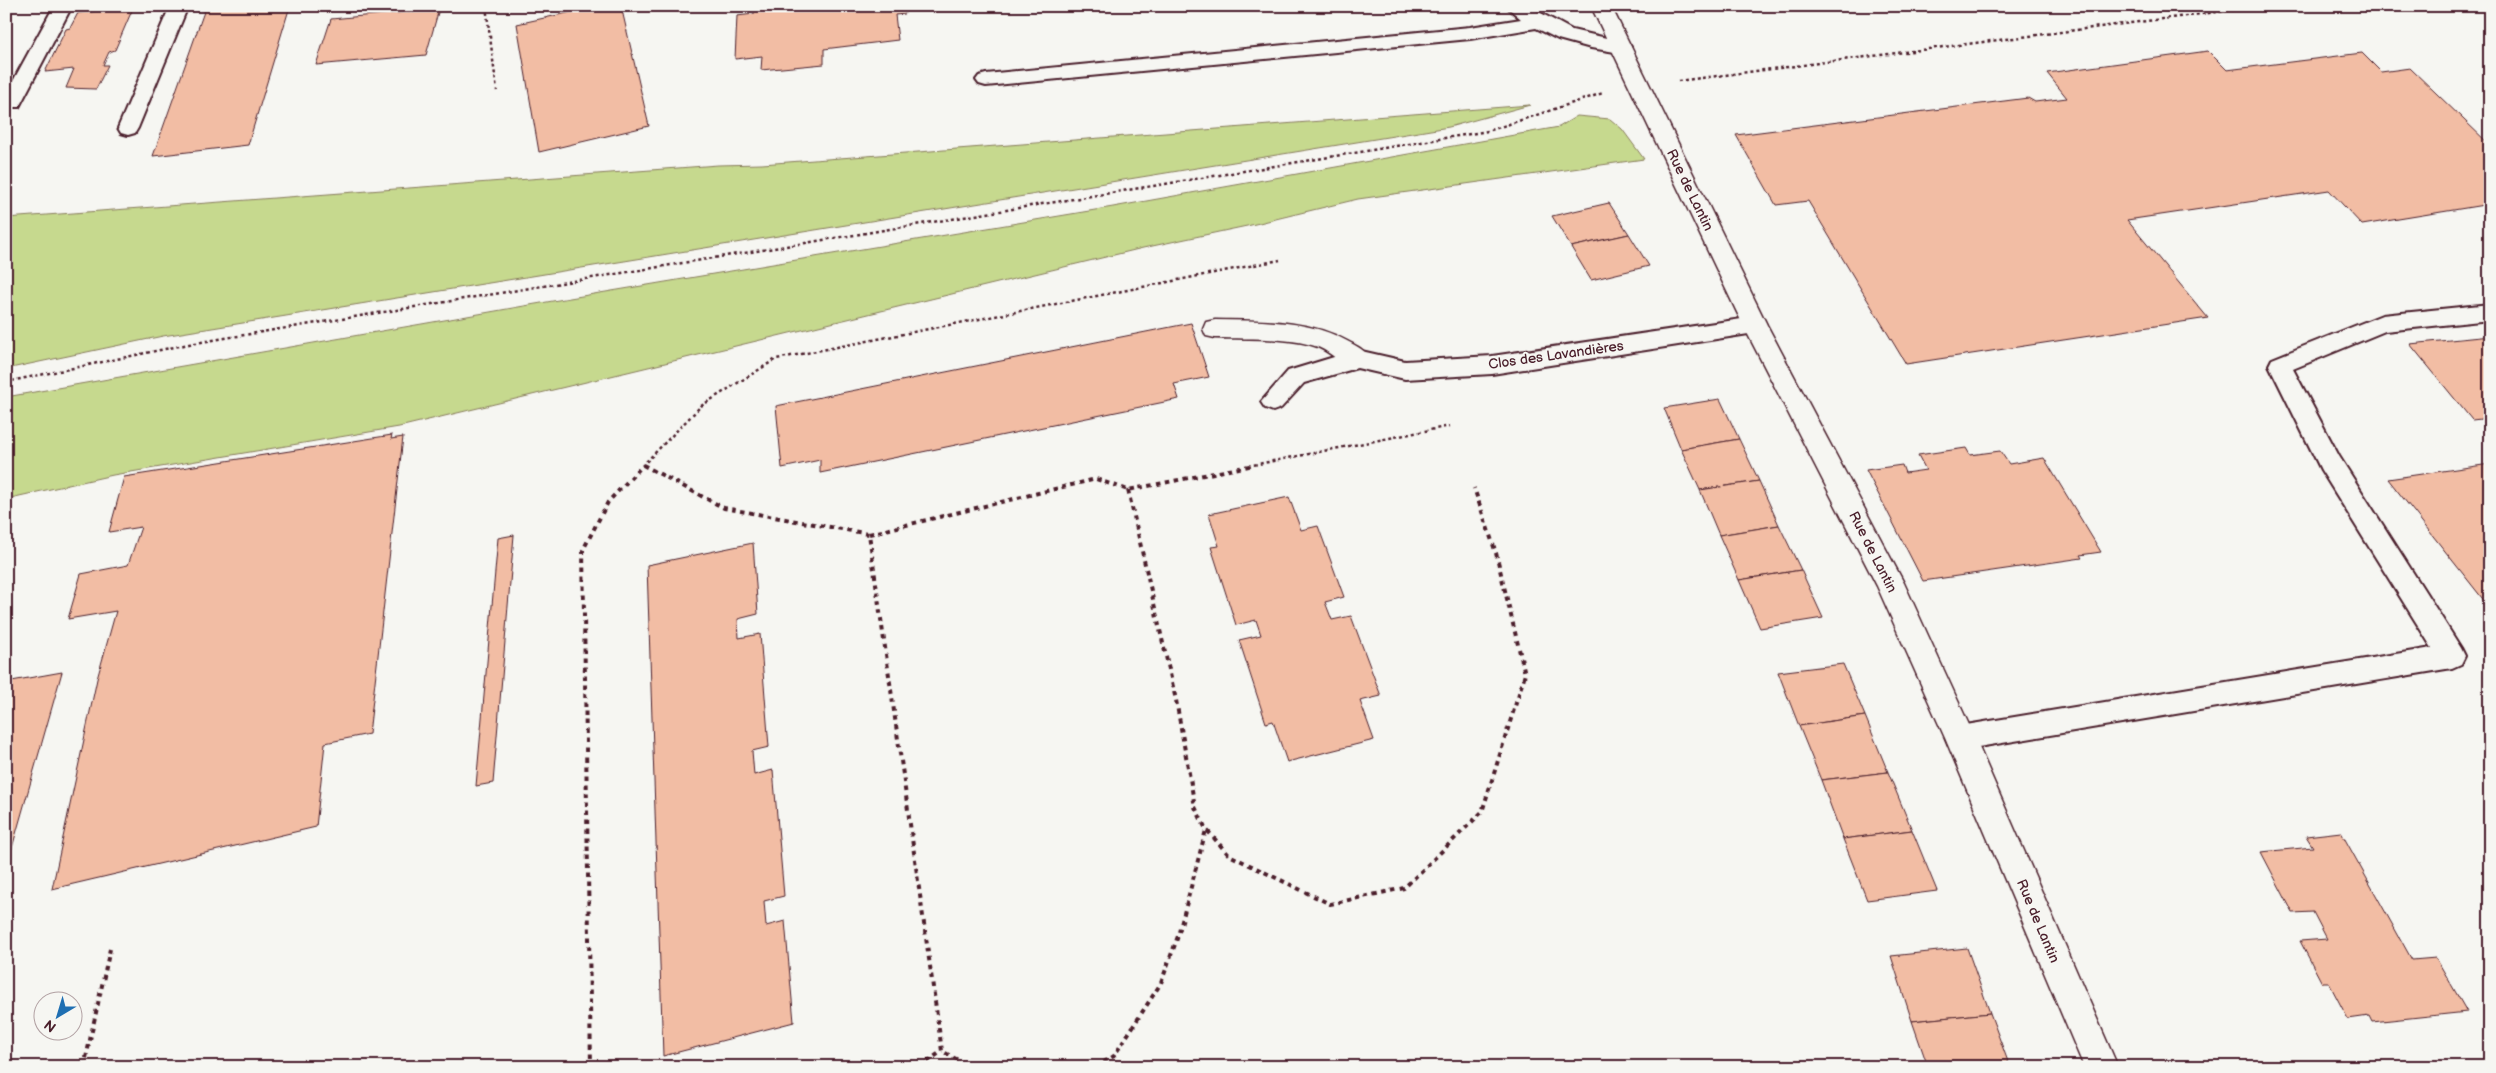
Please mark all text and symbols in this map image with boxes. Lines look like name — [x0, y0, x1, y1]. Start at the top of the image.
street label: Rue de Lantin — [1663, 146, 1717, 234]
street label: Clos des Lavandières — [1487, 337, 1625, 373]
street label: Rue de Lantin — [1845, 509, 1901, 596]
street label: Rue de Lantin — [2013, 877, 2063, 965]
north arrow — [32, 990, 82, 1040]
text: N — [41, 1016, 60, 1036]

